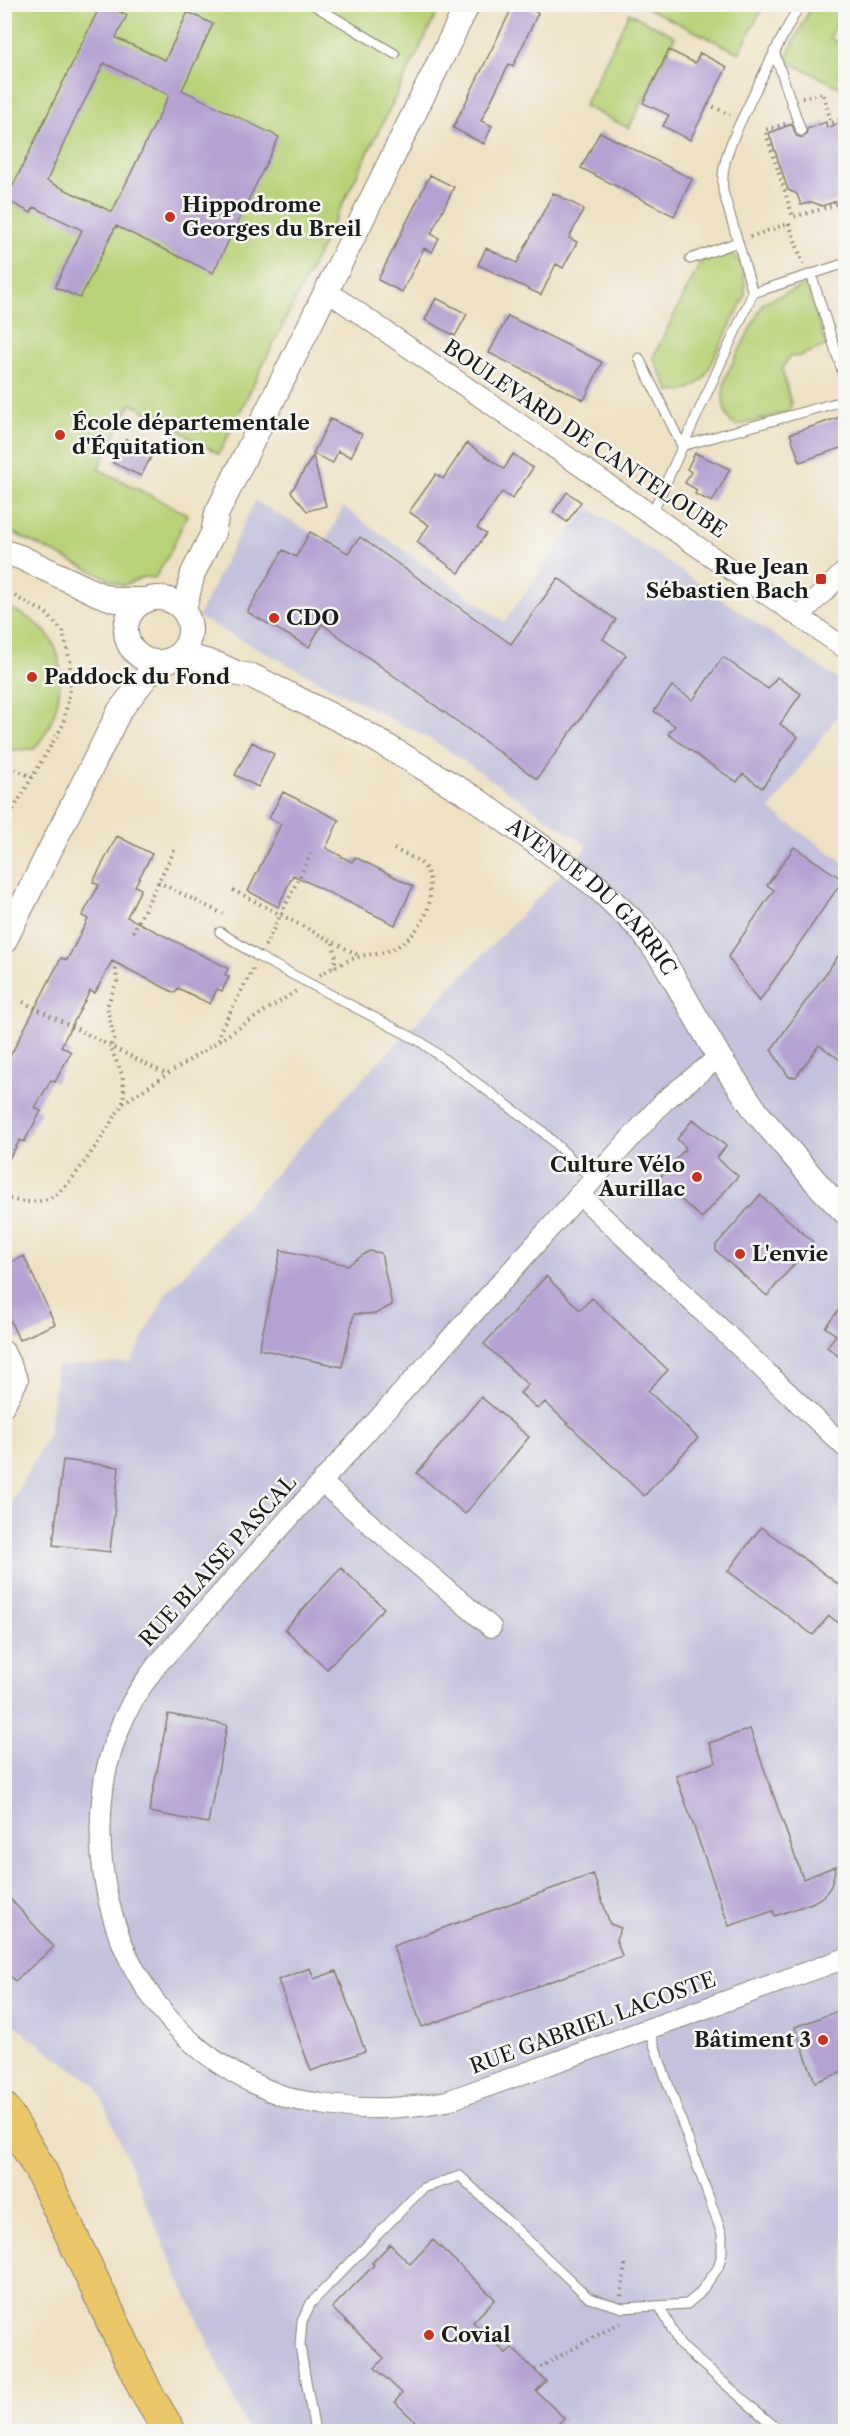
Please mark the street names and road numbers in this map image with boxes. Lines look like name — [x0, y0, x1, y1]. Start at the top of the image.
street label: BOULEVARD DE CANTELOUBE — [439, 334, 732, 543]
street label: AVENUE DU GARRIC — [501, 812, 682, 979]
street label: RUE BLAISE PASCAL — [134, 1470, 301, 1652]
street label: RUE GABRIEL LACOSTE — [466, 1966, 719, 2079]

